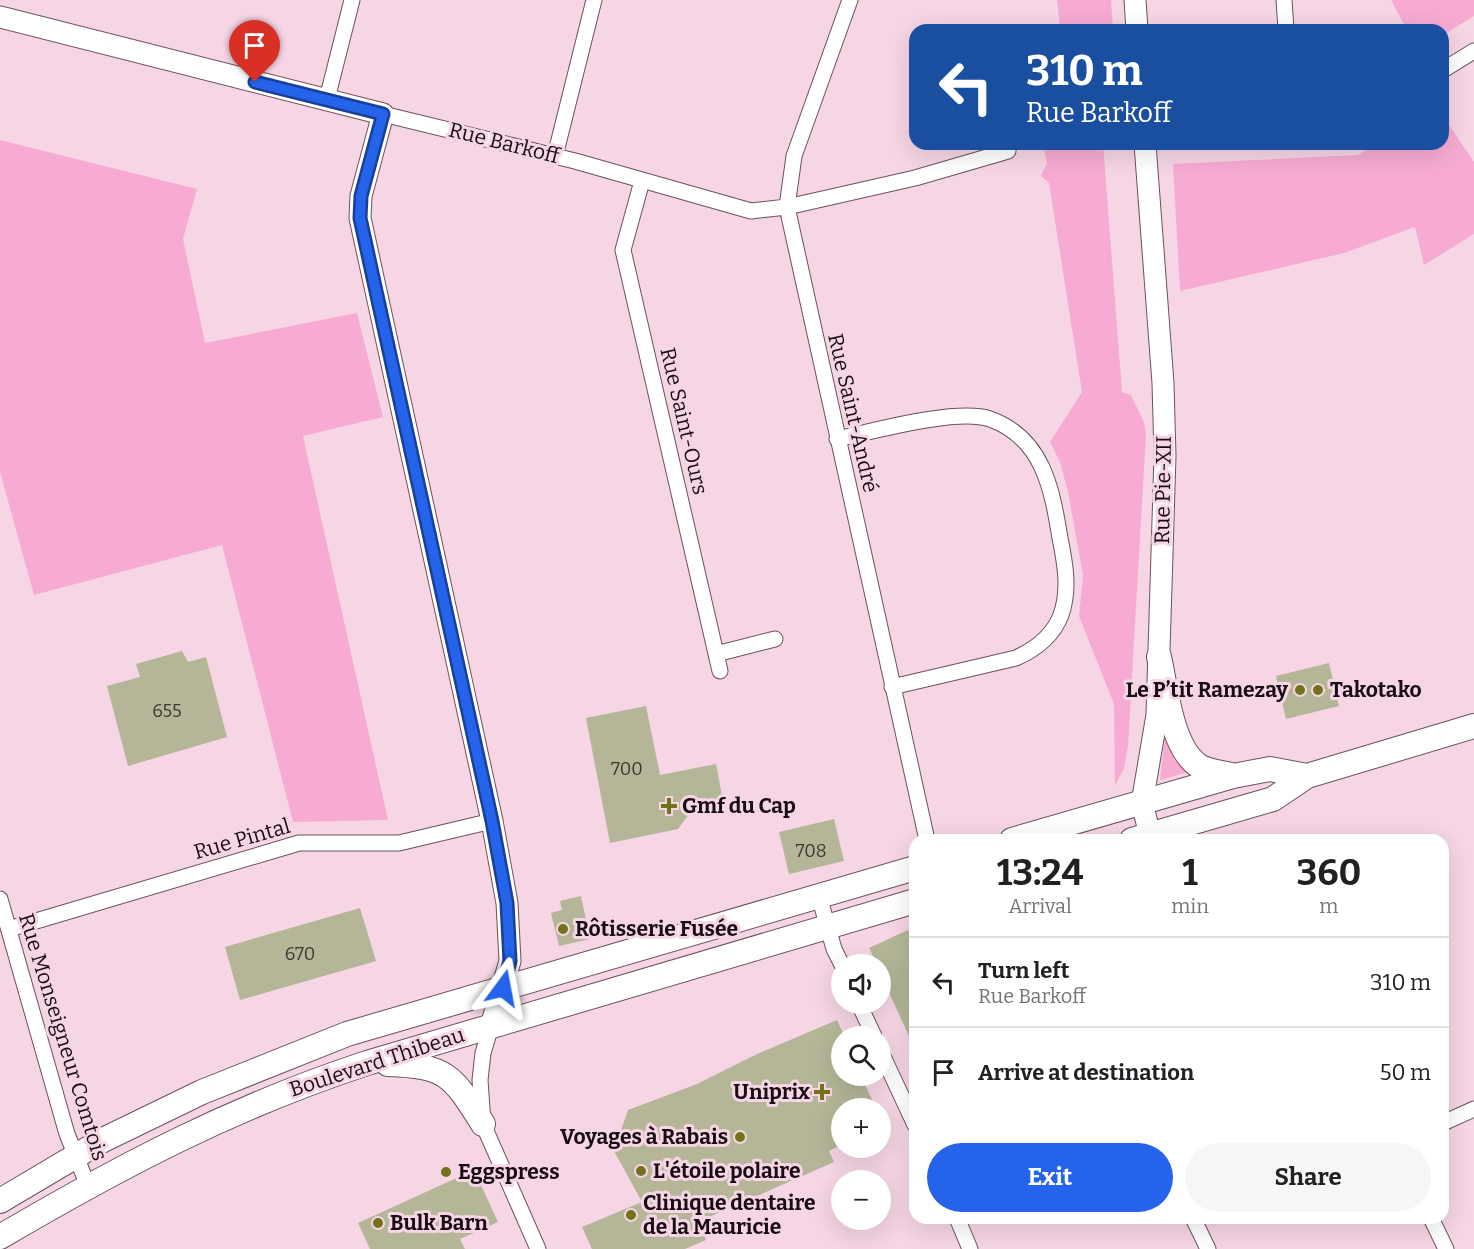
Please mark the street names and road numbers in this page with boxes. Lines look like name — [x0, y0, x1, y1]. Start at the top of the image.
street label: Rue Barkoff — [446, 117, 564, 170]
street label: Rue Saint-André — [822, 331, 884, 495]
street label: Rue Saint-Ours — [654, 345, 714, 497]
street label: Rue Pie-XII — [1149, 436, 1177, 544]
street label: Rue Pintal — [191, 813, 293, 865]
street label: Rue Monseigneur Comtois — [13, 910, 113, 1164]
street label: Boulevard Thibeau — [286, 1021, 468, 1103]

